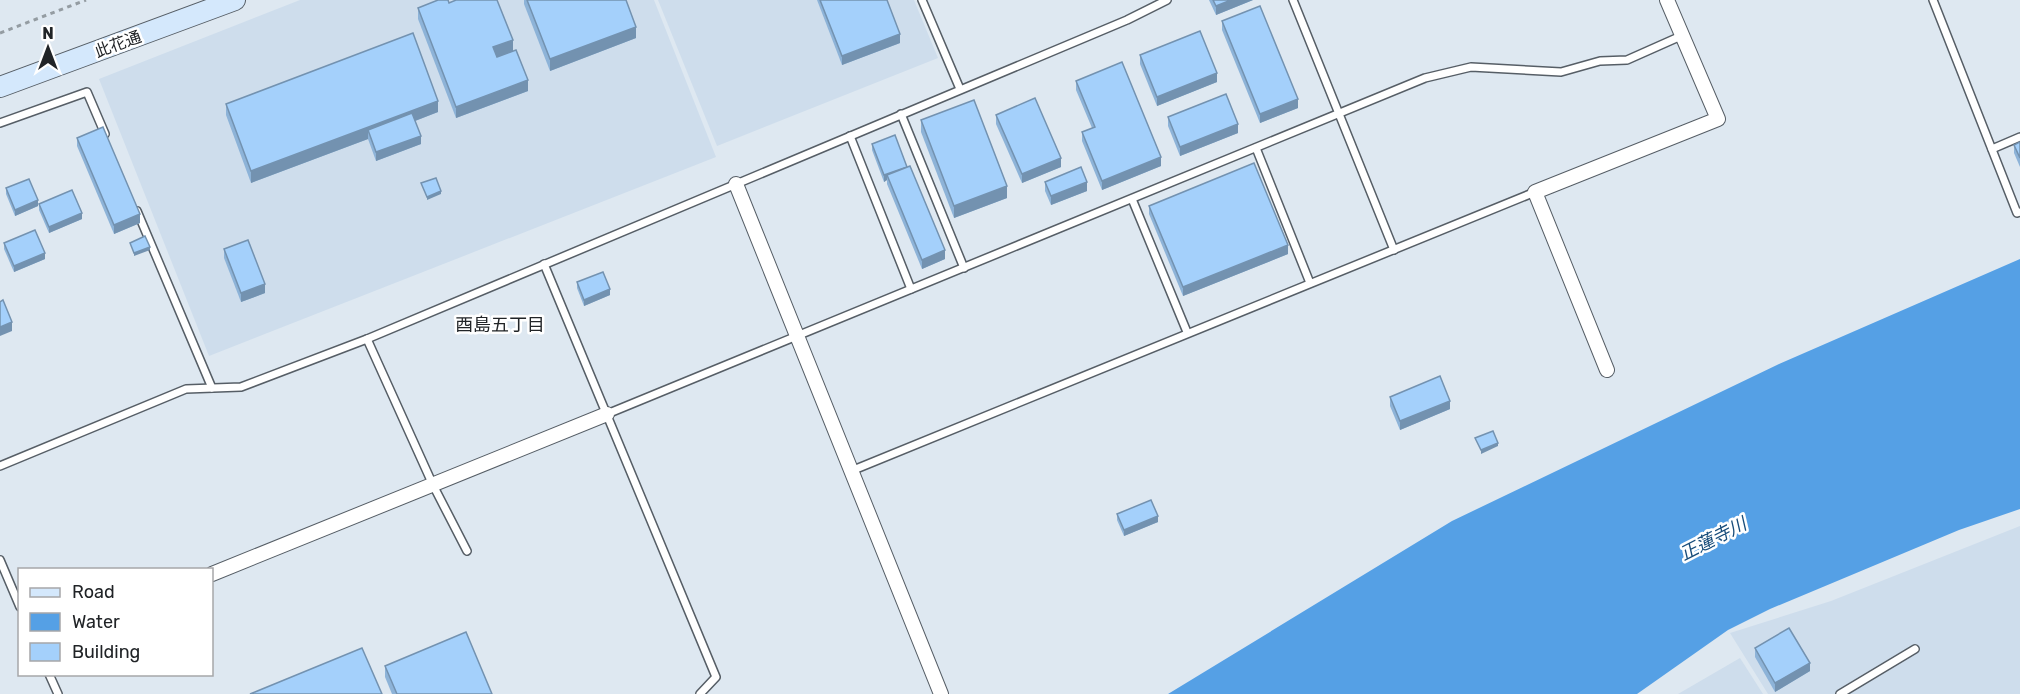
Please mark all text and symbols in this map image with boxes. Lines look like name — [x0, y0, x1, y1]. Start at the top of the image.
north arrow — [18, 18, 78, 78]
text: N — [42, 24, 54, 43]
street label: 此花通 — [92, 27, 144, 61]
district label: 酉島五丁目 — [455, 314, 545, 336]
water label: 正蓮寺川 — [1676, 512, 1752, 565]
legend — [18, 568, 213, 676]
text: Road — [72, 581, 115, 603]
text: Water — [72, 611, 120, 633]
text: Building — [72, 641, 140, 663]

